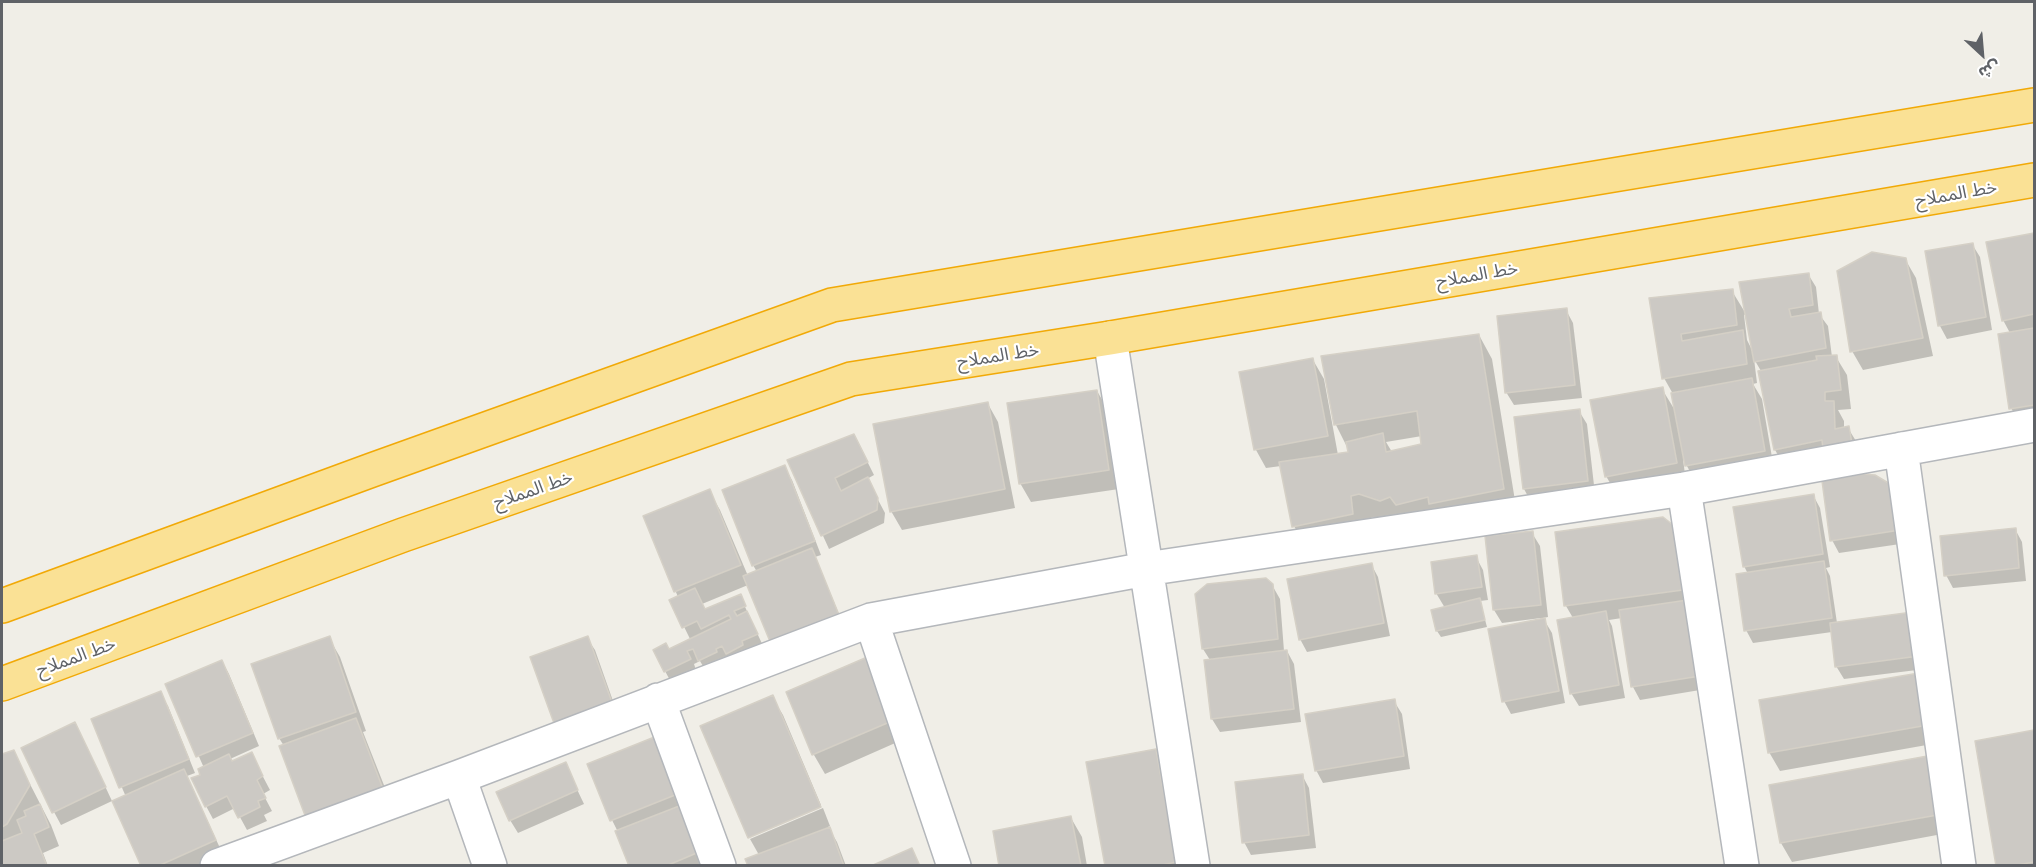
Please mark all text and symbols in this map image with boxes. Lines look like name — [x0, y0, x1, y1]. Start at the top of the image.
north arrow — [1952, 24, 2012, 84]
text: ش — [1976, 56, 2004, 84]
street label: خط المملاح — [1913, 176, 1999, 212]
street label: خط المملاح — [1434, 257, 1520, 293]
street label: خط المملاح — [955, 339, 1041, 373]
street label: خط المملاح — [490, 466, 576, 514]
street label: خط المملاح — [33, 633, 119, 681]

